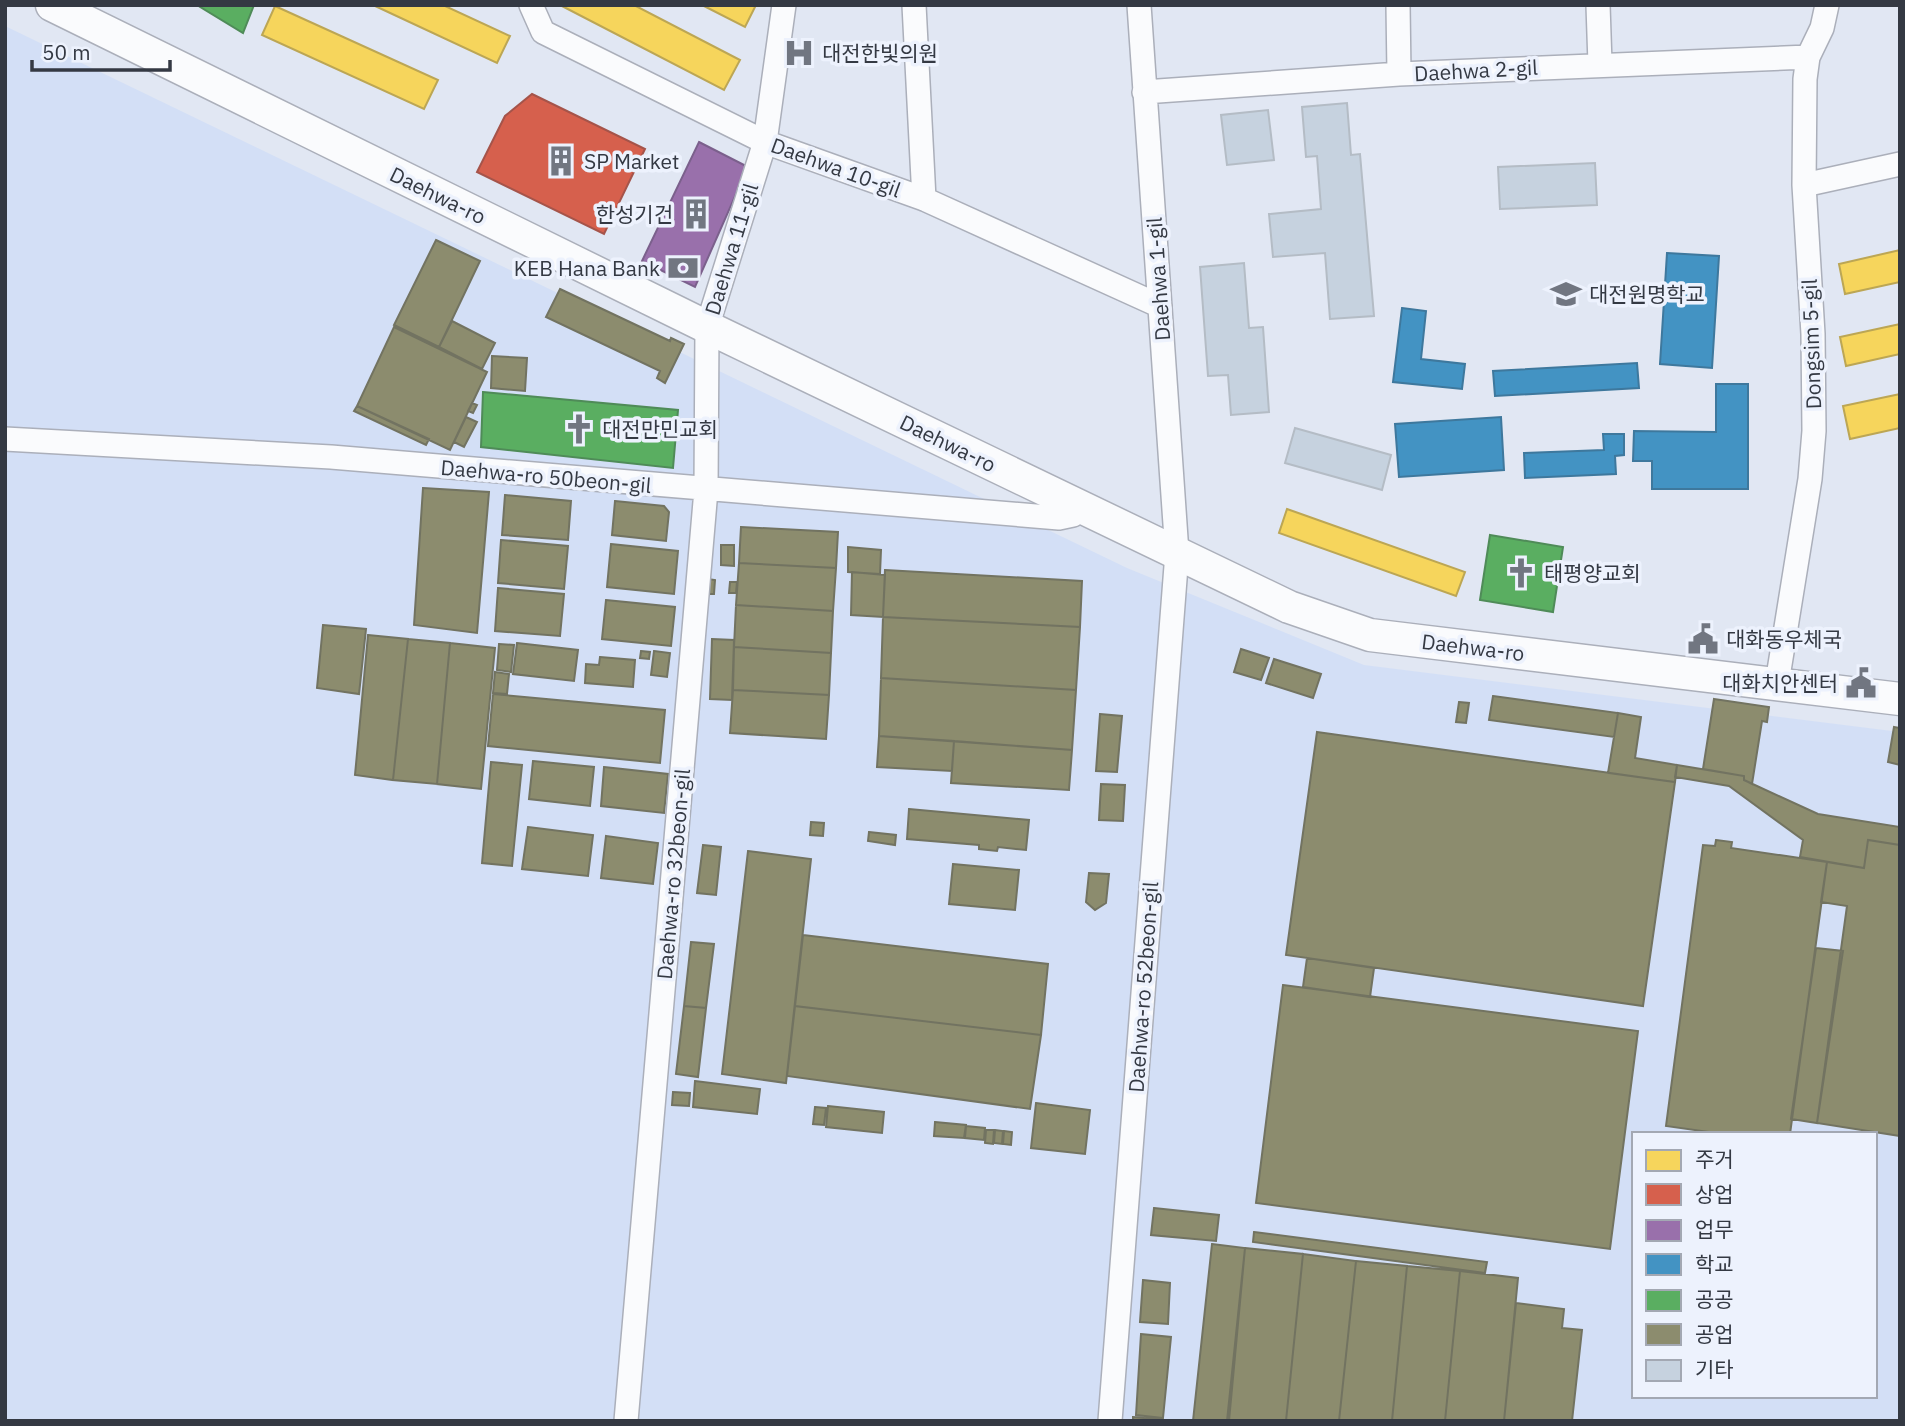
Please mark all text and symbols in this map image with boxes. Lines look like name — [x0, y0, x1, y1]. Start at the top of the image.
scale bar — [32, 28, 170, 72]
hospital icon: 대전한빛의원 — [782, 36, 816, 70]
text: 50 m — [42, 38, 91, 66]
place label: 대전한빛의원 — [822, 39, 938, 67]
street label: Daehwa 2-gil — [1413, 53, 1539, 87]
street label: Daehwa 10-gil — [767, 131, 905, 204]
building icon: SP Market — [544, 144, 578, 178]
place label: SP Market — [584, 147, 679, 175]
street label: Daehwa-ro — [385, 160, 491, 230]
street label: Daehwa 11-gil — [698, 179, 764, 318]
building icon: 한성기건 — [679, 197, 713, 231]
place label: 한성기건 — [596, 200, 673, 228]
street label: Daehwa 1-gil — [1140, 216, 1176, 342]
bank icon: KEB Hana Bank — [666, 251, 700, 285]
place label: KEB Hana Bank — [514, 254, 660, 282]
school or university icon: 대전원명학교 — [1549, 277, 1583, 311]
street label: Dongsim 5-gil — [1795, 278, 1827, 410]
place label: 대전원명학교 — [1589, 280, 1705, 308]
street label: Daehwa-ro — [895, 408, 1001, 478]
church icon: 대전만민교회 — [562, 412, 596, 446]
place label: 대전만민교회 — [602, 415, 718, 443]
street label: Daehwa-ro 50beon-gil — [439, 453, 653, 499]
church icon: 태평양교회 — [1504, 556, 1538, 590]
place label: 태평양교회 — [1544, 559, 1641, 587]
public building icon: 대화동우체국 — [1686, 622, 1720, 656]
place label: 대화동우체국 — [1726, 625, 1842, 653]
street label: Daehwa-ro — [1420, 627, 1526, 667]
public building icon: 대화치안센터 — [1844, 666, 1878, 700]
place label: 대화치안센터 — [1722, 669, 1838, 697]
street label: Daehwa-ro 32beon-gil — [650, 767, 696, 981]
street label: Daehwa-ro 52beon-gil — [1122, 880, 1164, 1093]
legend — [1632, 1132, 1877, 1398]
text: 주거 — [1695, 1145, 1734, 1173]
text: 상업 — [1695, 1180, 1734, 1208]
text: 업무 — [1695, 1215, 1734, 1243]
text: 학교 — [1695, 1250, 1734, 1278]
text: 공공 — [1695, 1285, 1734, 1313]
text: 공업 — [1695, 1320, 1734, 1348]
text: 기타 — [1695, 1355, 1734, 1383]

